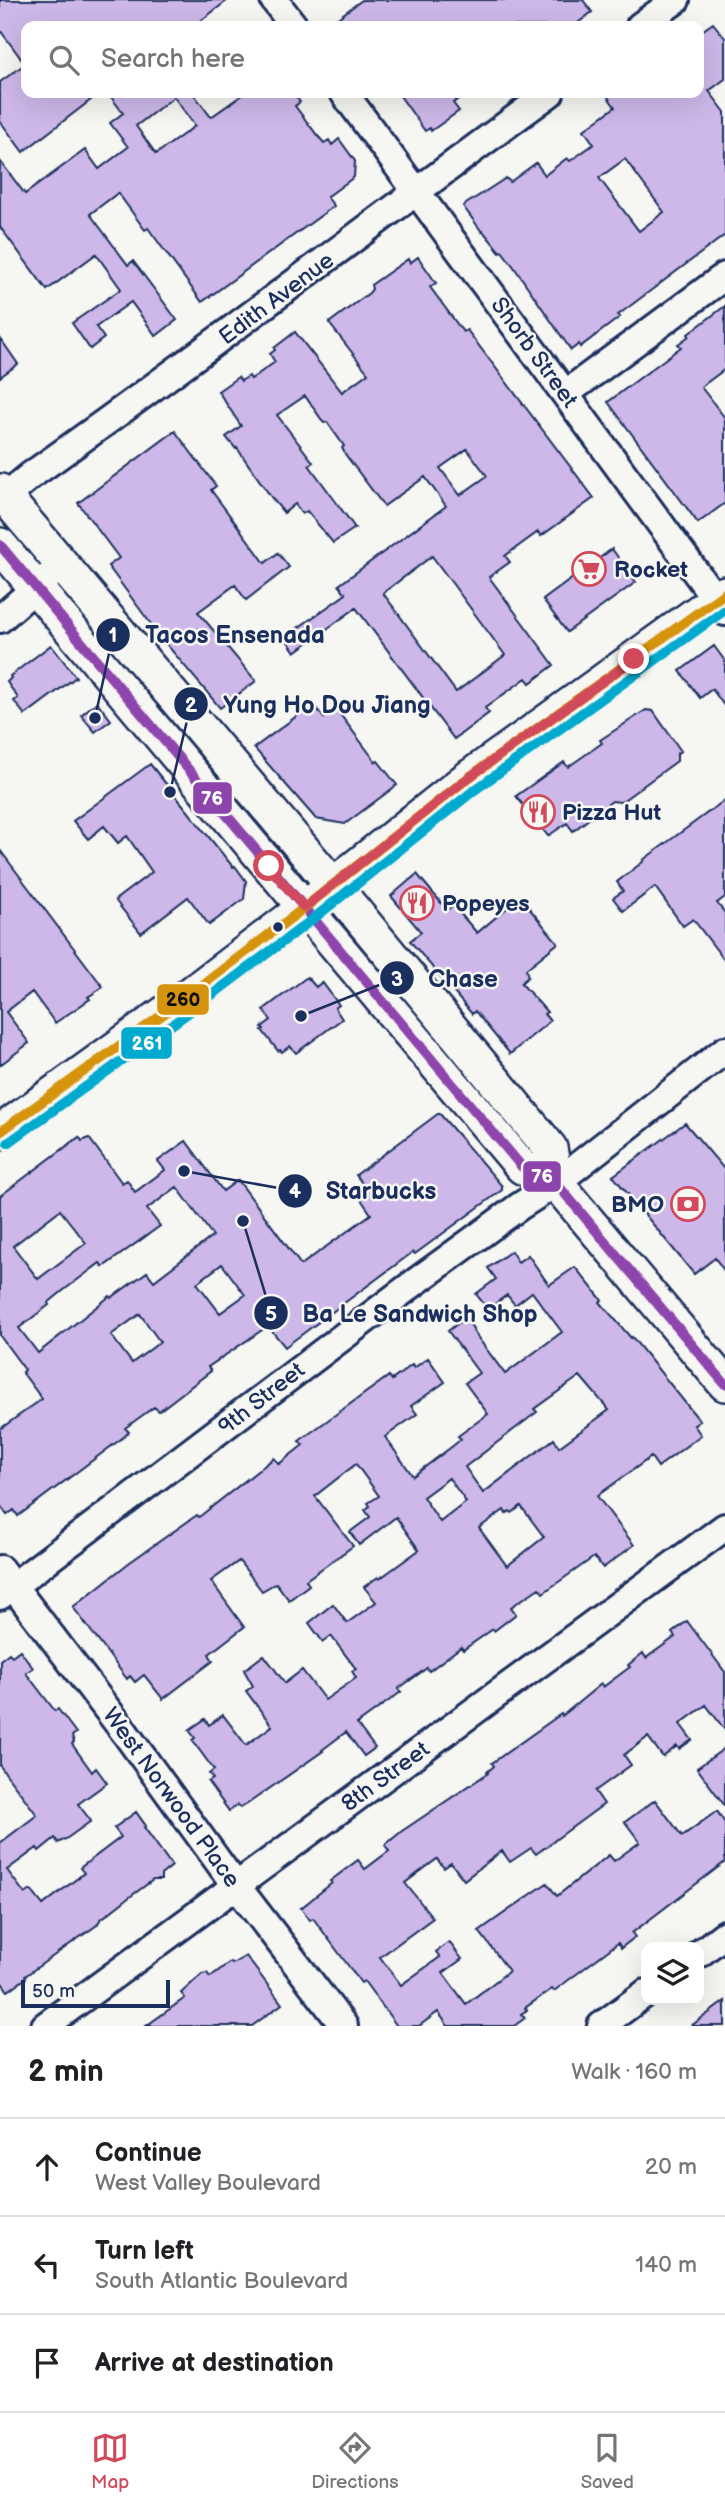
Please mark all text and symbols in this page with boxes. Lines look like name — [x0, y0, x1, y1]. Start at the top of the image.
search box — [21, 21, 704, 98]
icon: search — [45, 41, 83, 79]
text: Search here — [101, 44, 245, 75]
street label: Edith Avenue — [214, 246, 340, 351]
street label: Shorb Street — [485, 292, 584, 413]
supermarket icon: Rocket — [570, 550, 608, 588]
place label: Rocket — [614, 556, 688, 584]
callout: Tacos Ensenada — [96, 612, 338, 657]
text: Tacos Ensenada — [145, 621, 325, 650]
text: 1 — [109, 623, 117, 648]
route end — [618, 643, 649, 674]
callout: Yung Ho Dou Jiang — [174, 682, 444, 727]
text: Yung Ho Dou Jiang — [223, 691, 431, 720]
text: 2 — [185, 693, 198, 718]
line badge: 76 — [192, 781, 233, 815]
text: 76 — [201, 788, 223, 811]
restaurant icon: Pizza Hut — [519, 793, 557, 831]
place label: Pizza Hut — [562, 799, 661, 827]
route start — [253, 850, 284, 881]
restaurant icon: Popeyes — [398, 884, 436, 922]
place label: Popeyes — [442, 890, 530, 918]
unlabelled marker — [271, 920, 285, 934]
callout: Chase — [379, 956, 512, 1001]
text: Chase — [428, 965, 498, 994]
text: 3 — [391, 967, 403, 992]
line badge: 260 — [156, 983, 210, 1016]
text: 260 — [166, 989, 200, 1012]
line badge: 261 — [120, 1026, 173, 1060]
text: 261 — [132, 1033, 162, 1056]
line badge: 76 — [522, 1160, 562, 1193]
text: 76 — [531, 1166, 553, 1189]
callout: Starbucks — [277, 1168, 451, 1213]
text: Starbucks — [326, 1177, 437, 1206]
text: 4 — [289, 1179, 302, 1204]
bank icon: BMO — [669, 1185, 707, 1223]
place label: BMO — [611, 1191, 664, 1219]
callout: Ba Le Sandwich Shop — [254, 1291, 552, 1336]
text: Ba Le Sandwich Shop — [302, 1300, 538, 1329]
text: 5 — [265, 1302, 277, 1327]
street label: 9th Street — [213, 1356, 310, 1441]
street label: West Norwood Place — [96, 1702, 246, 1893]
street label: 8th Street — [336, 1735, 435, 1818]
map controls — [641, 1942, 704, 2005]
button: layers — [641, 1942, 704, 2005]
scale bar — [21, 1977, 170, 2009]
text: 50 m — [32, 1980, 75, 2003]
text: 2 min — [28, 2054, 104, 2090]
text: Walk · 160 m — [571, 2058, 697, 2086]
text: Continue — [95, 2138, 202, 2169]
icon: ahead — [28, 2148, 66, 2186]
text: 20 m — [645, 2153, 697, 2181]
text: West Valley Boulevard — [95, 2169, 321, 2197]
text: Turn left — [95, 2236, 194, 2267]
icon: left — [28, 2246, 66, 2284]
text: 140 m — [635, 2251, 697, 2279]
text: South Atlantic Boulevard — [95, 2267, 348, 2295]
icon: arrive — [28, 2344, 66, 2382]
text: Arrive at destination — [95, 2348, 334, 2379]
tab: Map — [91, 2429, 129, 2494]
tab: Directions — [311, 2429, 399, 2494]
tab: Saved — [581, 2429, 634, 2494]

